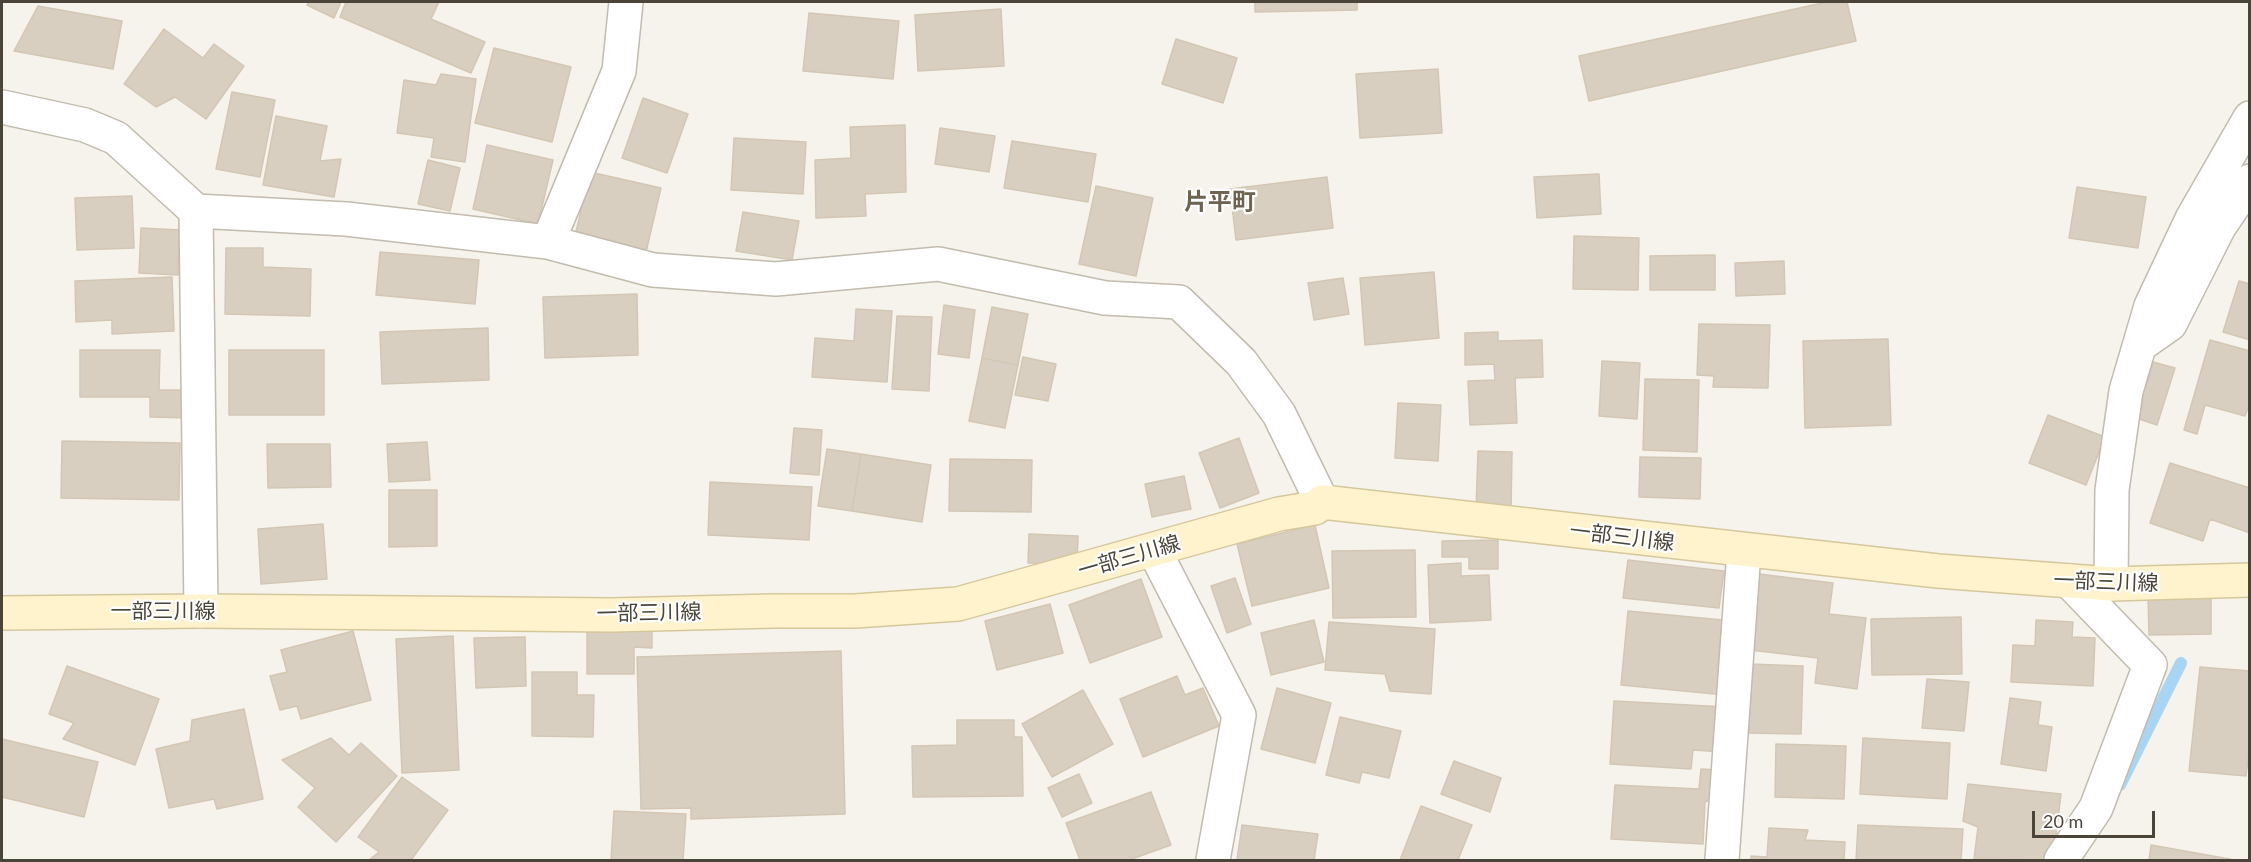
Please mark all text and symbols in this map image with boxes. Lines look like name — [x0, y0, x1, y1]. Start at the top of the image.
district label: 片平町 — [1184, 188, 1256, 216]
street label: 一部三川線 — [1568, 518, 1676, 556]
street label: 一部三川線 — [1075, 530, 1183, 584]
street label: 一部三川線 — [2053, 568, 2159, 596]
street label: 一部三川線 — [111, 598, 215, 624]
street label: 一部三川線 — [596, 599, 702, 627]
scale bar — [2035, 799, 2158, 837]
text: 20 m — [2043, 810, 2083, 832]

